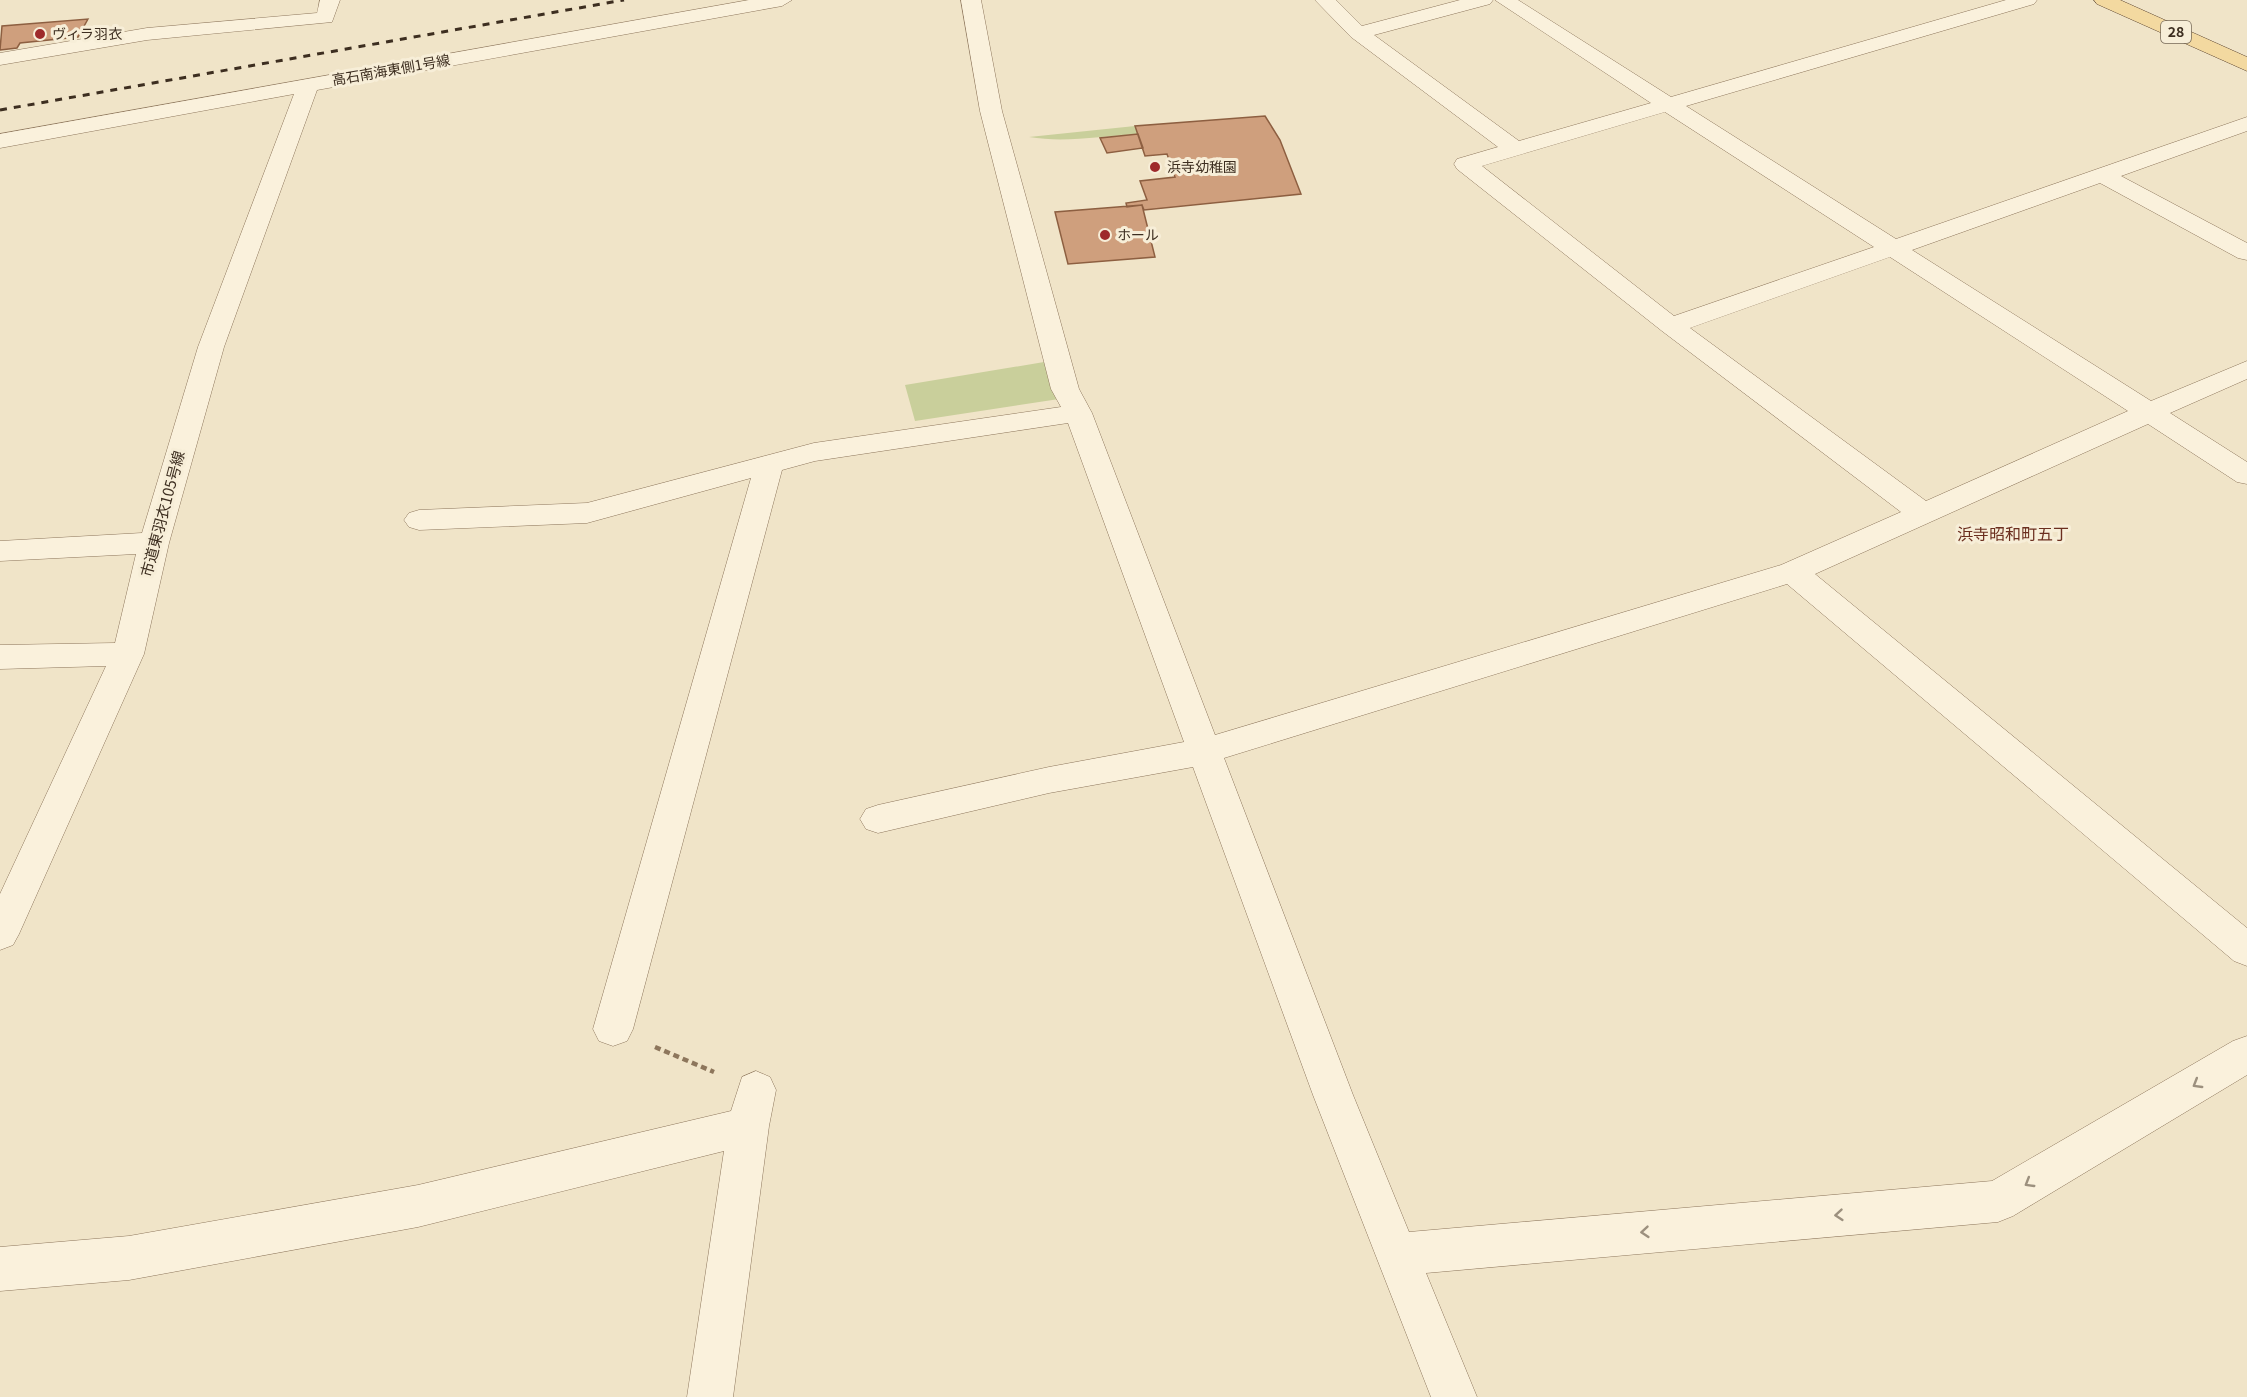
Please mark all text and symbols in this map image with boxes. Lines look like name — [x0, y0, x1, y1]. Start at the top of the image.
road number: 28 — [2161, 21, 2191, 43]
place label: ヴィラ羽衣 — [52, 23, 122, 43]
marker: ヴィラ羽衣 — [33, 27, 47, 41]
street label: 高石南海東側1号線 — [330, 49, 452, 89]
place label: 浜寺幼稚園 — [1167, 156, 1237, 176]
marker: 浜寺幼稚園 — [1148, 160, 1162, 174]
place label: ホール — [1117, 224, 1159, 244]
marker: ホール — [1098, 228, 1112, 242]
street label: 市道東羽衣105号線 — [135, 448, 189, 579]
district label: 浜寺昭和町五丁 — [1957, 521, 2069, 545]
one-way arrow — [2193, 1077, 2203, 1088]
one-way arrow — [2025, 1176, 2035, 1188]
one-way arrow — [1835, 1208, 1844, 1221]
one-way arrow — [1640, 1225, 1650, 1238]

